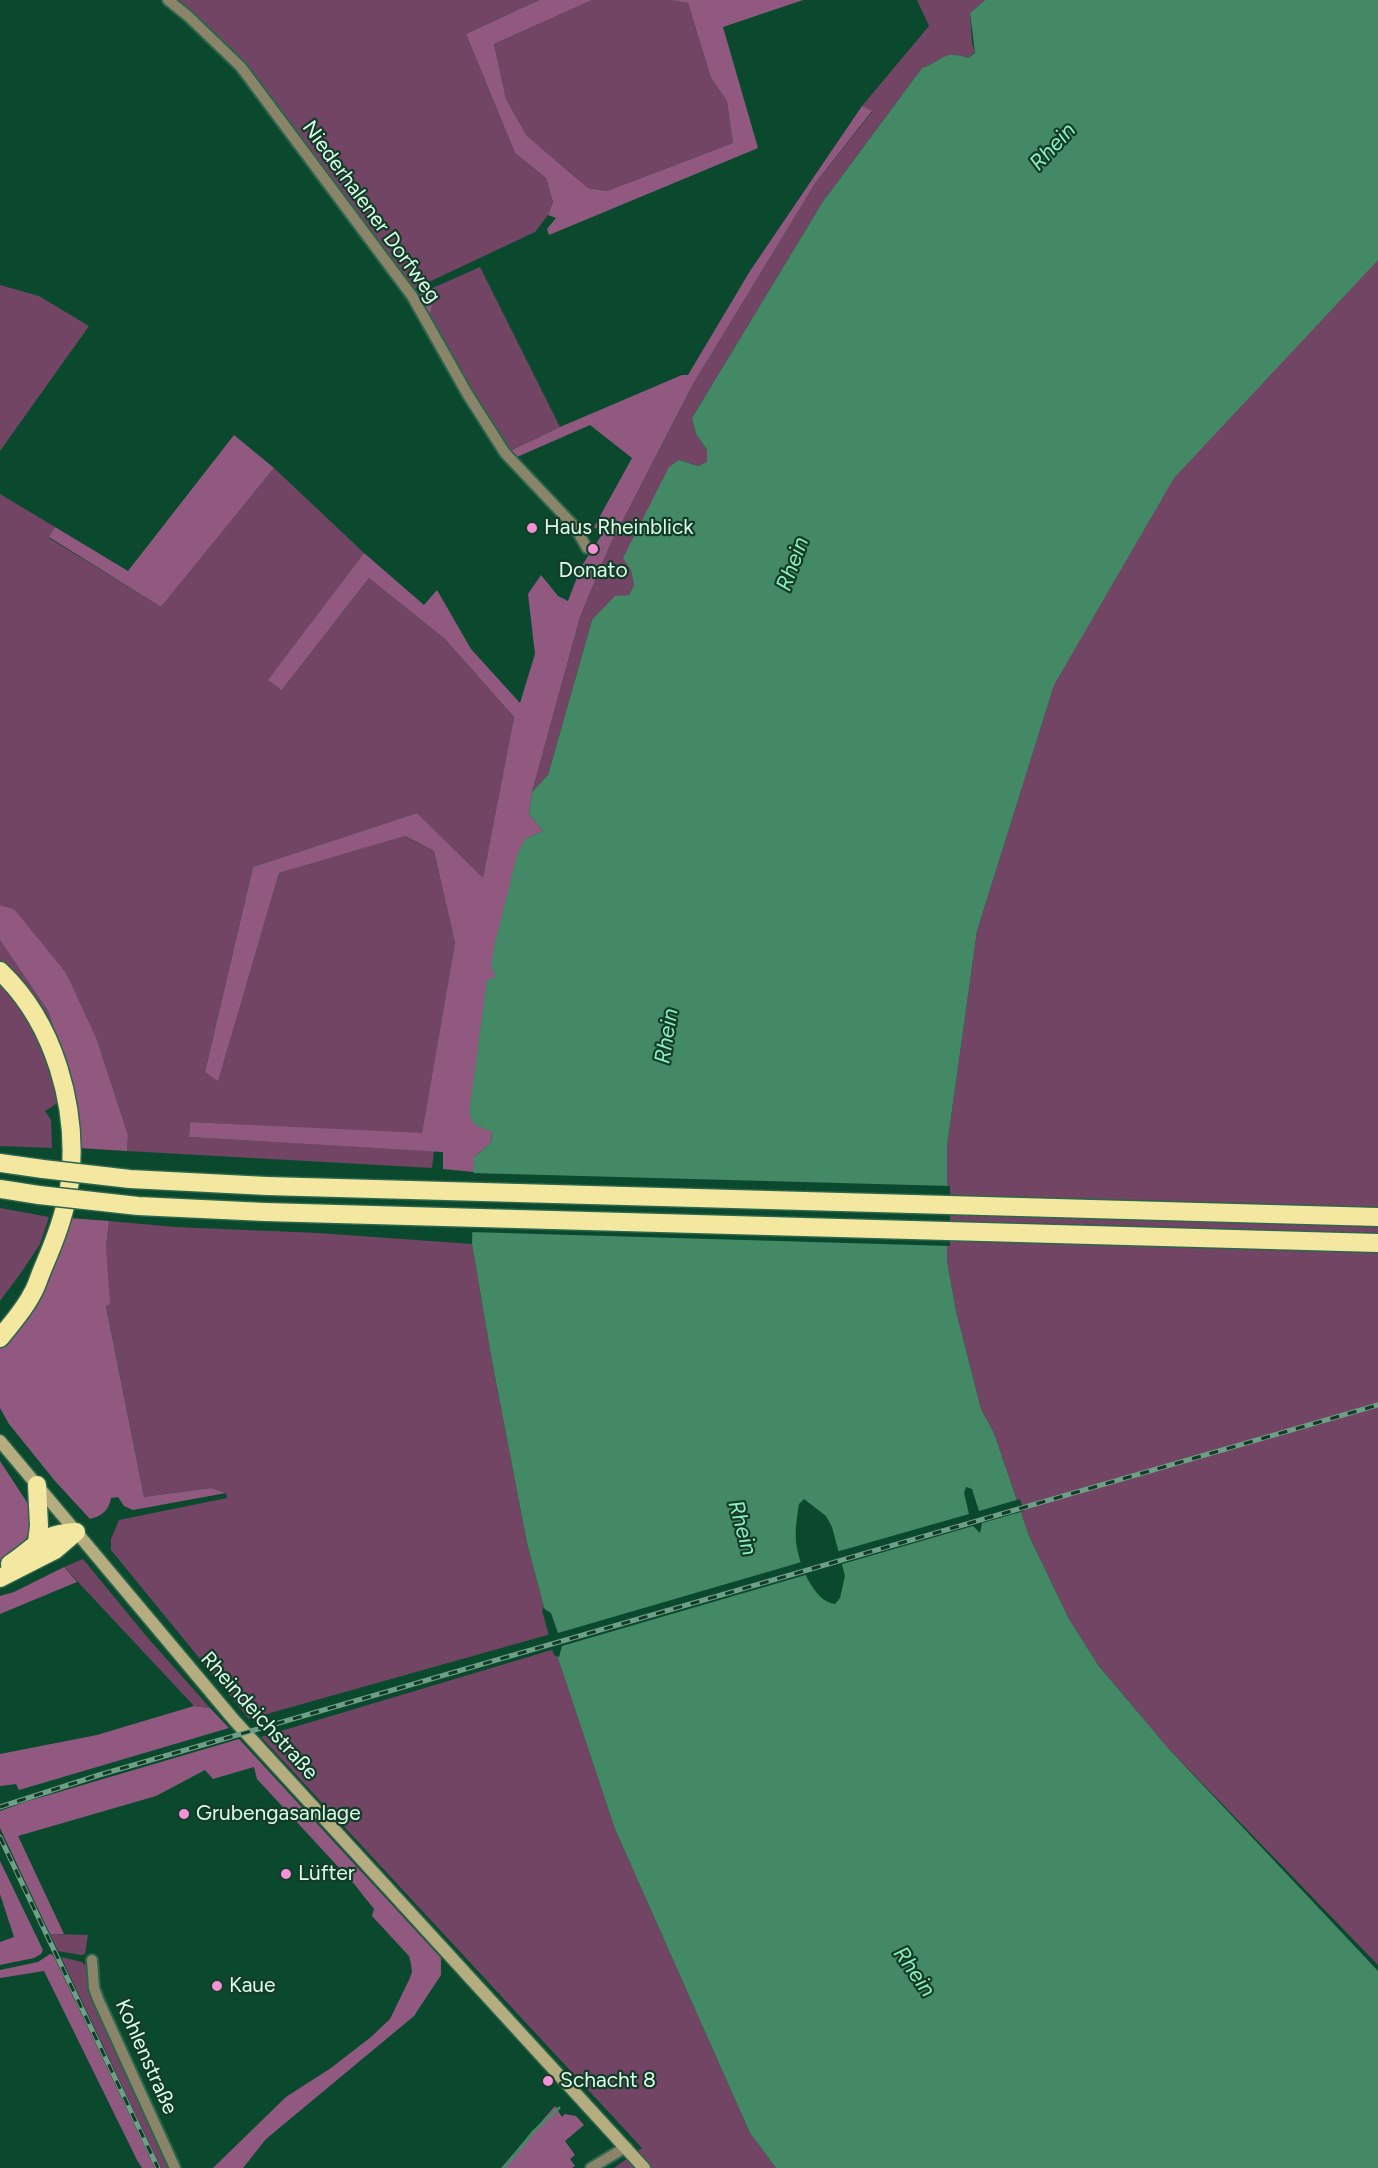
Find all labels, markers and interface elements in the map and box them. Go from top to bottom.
street label: Niederhalener Dorfweg [296,116,446,308]
water label: Rhein [1024,118,1082,176]
place label: Haus Rheinblick [544,515,693,541]
marker: Haus Rheinblick [525,521,539,535]
water label: Rhein [771,533,815,595]
marker: Donato [586,542,600,556]
place label: Donato [558,558,628,584]
water label: Rhein [650,1007,684,1065]
water label: Rhein [722,1498,762,1558]
street label: Rheindeichstraße [195,1647,323,1785]
place label: Grubengasanlage [196,1801,361,1827]
marker: Grubengasanlage [177,1807,191,1821]
place label: Lüfter [298,1861,355,1887]
marker: Lüfter [279,1867,293,1881]
water label: Rhein [887,1942,941,2002]
place label: Kaue [229,1973,276,1999]
marker: Kaue [210,1979,224,1993]
street label: Kohlenstraße [109,1996,183,2118]
place label: Schacht 8 [560,2068,656,2094]
marker: Schacht 8 [541,2074,555,2088]

